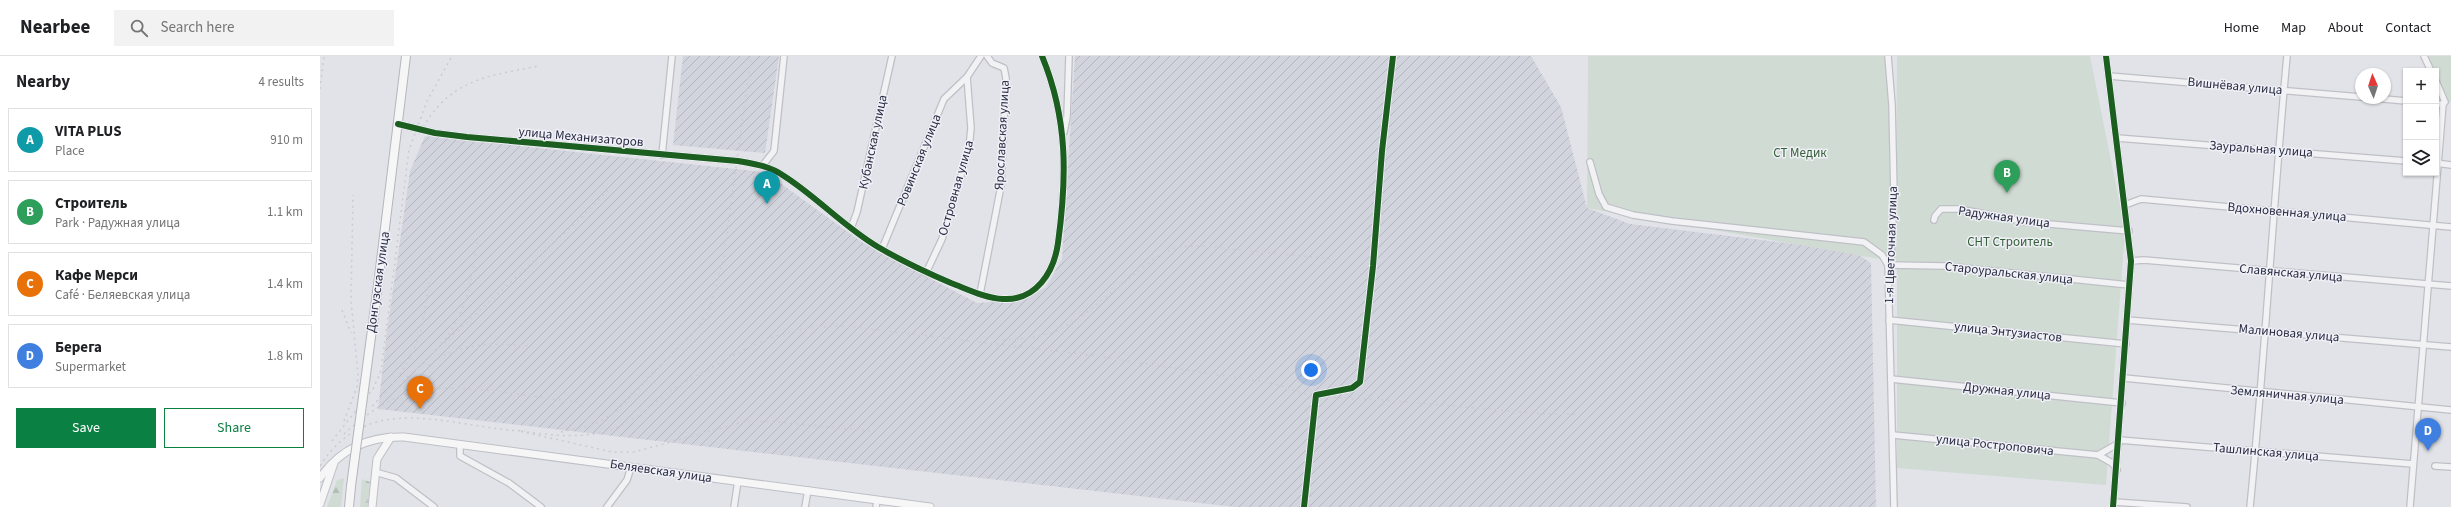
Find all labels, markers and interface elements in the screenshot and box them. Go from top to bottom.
search box [114,10,394,46]
text: Nearbee [20,14,90,41]
icon: search [128,17,150,39]
text: Search here [160,17,234,38]
text: Home [2224,18,2259,38]
text: Map [2281,18,2306,38]
text: About [2328,18,2363,38]
text: Contact [2385,18,2431,38]
north arrow [2355,68,2391,104]
map controls [2403,68,2439,176]
button: + [2403,68,2439,104]
text: Nearby [16,70,70,94]
text: 4 results [259,73,304,91]
street label: Вишнёвая улица [2187,73,2283,99]
street label: Ярославская улица [990,80,1014,190]
street label: Кубанская улица [854,93,892,191]
button: − [2403,104,2439,140]
street label: Ровинская улица [892,111,946,209]
text: VITA PLUS [55,121,122,142]
street label: улица Механизаторов [518,123,645,151]
text: A [26,131,34,149]
text: 910 m [270,131,303,149]
street label: Зауральная улица [2209,136,2313,162]
street label: Островная улица [934,138,978,238]
button: layers [2403,140,2439,176]
text: Place [55,142,84,160]
park label: СТ Медик [1773,144,1827,162]
pin: B [1994,160,2020,193]
pin: A [754,171,780,204]
street label: 1-я Цветочная улица [1880,186,1902,304]
text: Строитель [55,193,127,214]
street label: Вдохновенная улица [2227,198,2347,226]
street label: Радужная улица [1957,202,2051,232]
text: B [26,203,34,221]
text: 1.1 km [267,203,303,221]
text: Park · Радужная улица [55,214,180,232]
street label: Донгузская улица [362,230,394,334]
park label: СНТ Строитель [1967,233,2053,251]
street label: Староуральская улица [1944,257,2074,289]
street label: Славянская улица [2239,260,2343,286]
text: Кафе Мерси [55,265,138,286]
text: C [26,275,34,293]
text: 1.4 km [267,275,303,293]
text: Café · Беляевская улица [55,286,190,304]
street label: улица Энтузиастов [1953,317,2063,347]
street label: Малиновая улица [2238,320,2340,346]
text: Берега [55,337,102,358]
text: D [26,347,34,365]
text: 1.8 km [267,347,303,365]
text: Supermarket [55,358,126,376]
your location [1301,360,1321,380]
pin: C [407,376,433,409]
street label: Дружная улица [1962,377,2052,405]
street label: Земляничная улица [2229,381,2345,409]
button: Save [16,408,156,448]
button: Share [164,408,304,448]
pin: D [2415,418,2441,451]
street label: улица Ростроповича [1935,430,2055,460]
street label: Ташлинская улица [2212,438,2320,466]
street label: Беляевская улица [609,455,713,487]

